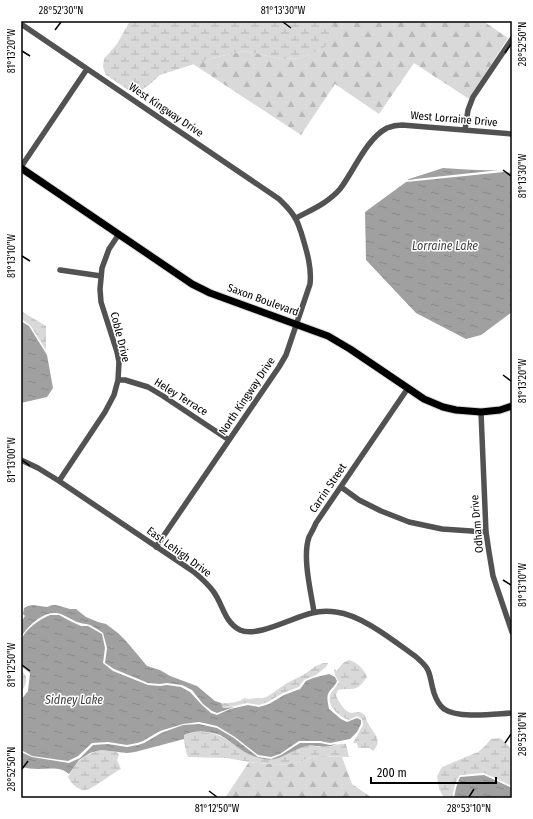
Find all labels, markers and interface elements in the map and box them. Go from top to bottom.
text: 28°52'30"N [39,5,83,17]
text: 81°13'30"W [261,5,306,17]
text: 28°52'50"N [517,22,529,66]
text: 81°13'20"W [6,28,18,73]
street label: West Kingway Drive [126,80,206,140]
street label: West Lorraine Drive [410,109,498,129]
text: 81°13'30"W [517,153,529,198]
text: 81°13'10"W [6,233,18,278]
water label: Lorraine Lake [412,239,478,253]
street label: Saxon Boulevard [225,281,301,319]
street label: Coble Drive [108,311,132,363]
street label: North Kingway Drive [216,355,278,437]
text: 81°13'20"W [517,358,529,403]
street label: Heley Terrace [152,375,210,419]
text: 81°13'00"W [6,437,18,483]
street label: Carrin Street [307,461,349,515]
street label: Odham Drive [468,494,486,554]
street label: East Lehigh Drive [144,524,214,580]
text: 81°13'10"W [517,562,529,607]
text: 81°12'50"W [6,642,18,687]
water label: Sidney Lake [44,693,103,707]
text: 28°53'10"N [517,712,529,756]
text: 28°52'50"N [6,747,18,791]
scale bar [371,759,496,785]
text: 200 m [377,766,407,780]
text: 81°12'50"W [195,803,240,815]
text: 28°53'10"N [447,803,491,815]

